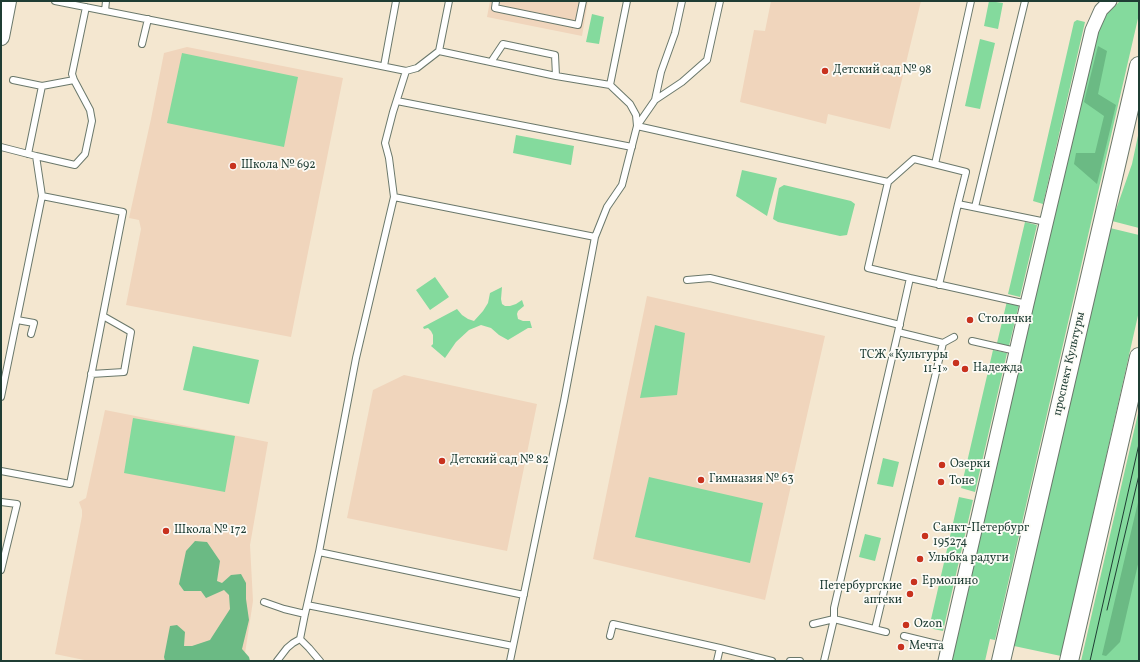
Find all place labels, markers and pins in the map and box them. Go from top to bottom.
place label: Детский сад № 98 [833,64,931,78]
marker: Детский сад № 98 [820,66,830,76]
place label: Школа № 692 [241,159,316,173]
marker: Школа № 692 [228,161,238,171]
place label: Столички [978,313,1032,327]
marker: Столички [965,315,975,325]
place label: ТСЖ «Культуры 11-1» [860,349,948,377]
marker: ТСЖ «Культуры 11-1» [951,358,961,368]
place label: Надежда [973,362,1023,376]
marker: Надежда [960,364,970,374]
place label: Детский сад № 82 [450,454,549,468]
marker: Детский сад № 82 [437,456,447,466]
place label: Озерки [950,458,990,472]
marker: Озерки [937,460,947,470]
place label: Гимназия № 63 [709,473,794,487]
marker: Гимназия № 63 [696,475,706,485]
place label: Тоне [949,475,975,489]
marker: Тоне [936,477,946,487]
place label: Санкт-Петербург 195274 [933,522,1029,550]
place label: Школа № 172 [174,524,247,538]
marker: Школа № 172 [161,526,171,536]
marker: Санкт-Петербург 195274 [920,531,930,541]
place label: Улыбка радуги [928,552,1009,566]
marker: Улыбка радуги [915,554,925,564]
place label: Ермолино [922,575,978,589]
marker: Ермолино [909,577,919,587]
place label: Петербургские аптеки [819,580,902,608]
marker: Петербургские аптеки [905,589,915,599]
place label: Ozon [914,618,942,632]
marker: Ozon [901,620,911,630]
place label: Мечта [909,640,944,654]
marker: Мечта [896,642,906,652]

